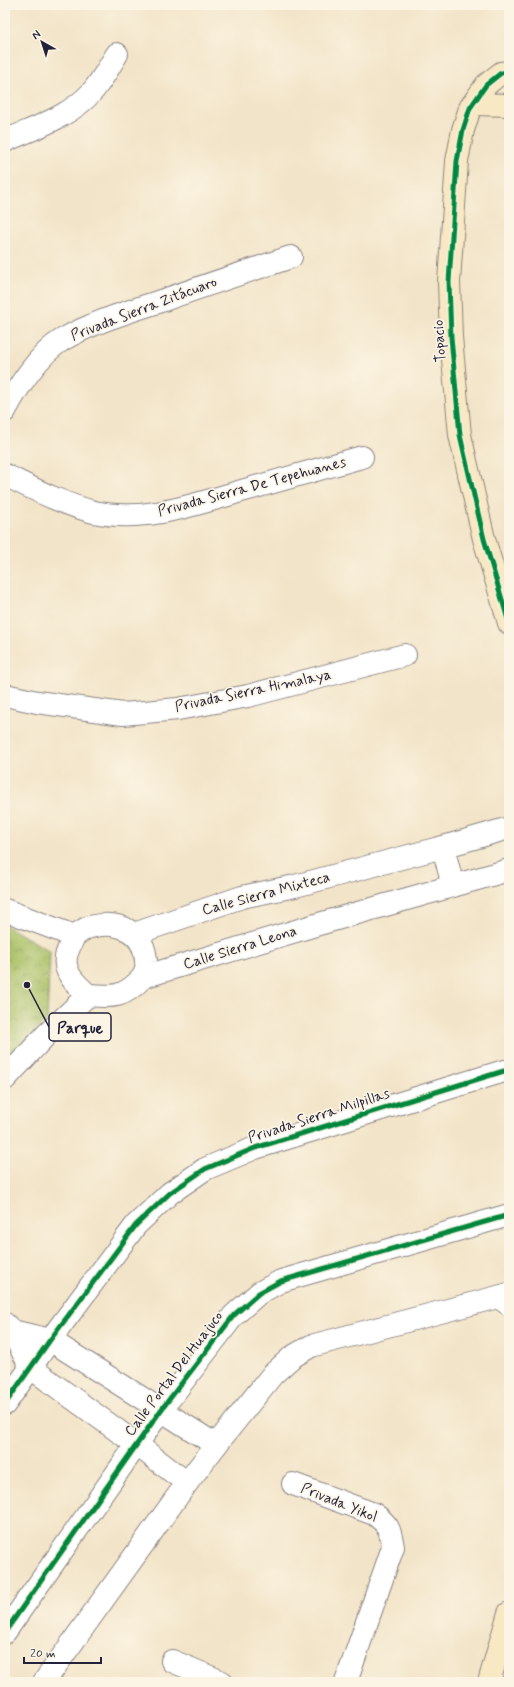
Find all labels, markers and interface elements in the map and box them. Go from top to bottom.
north arrow [22,22,62,62]
text: N [29,27,44,43]
street label: Privada Sierra Zitácuaro [68,272,220,346]
street label: Topacio [429,319,451,363]
street label: Privada Sierra De Tepehuanes [156,452,349,522]
street label: Privada Sierra Himalaya [173,665,333,717]
street label: Calle Sierra Mixteca [200,867,332,921]
street label: Calle Sierra Leona [181,921,299,975]
callout: Parque [49,1013,111,1041]
text: Parque [57,1018,103,1039]
street label: Privada Sierra Milpillas [246,1083,393,1148]
street label: Calle Portal Del Huajuco [120,1307,228,1441]
street label: Privada Yikol [298,1479,380,1527]
scale bar [24,1639,101,1665]
text: 20 m [30,1646,56,1662]

